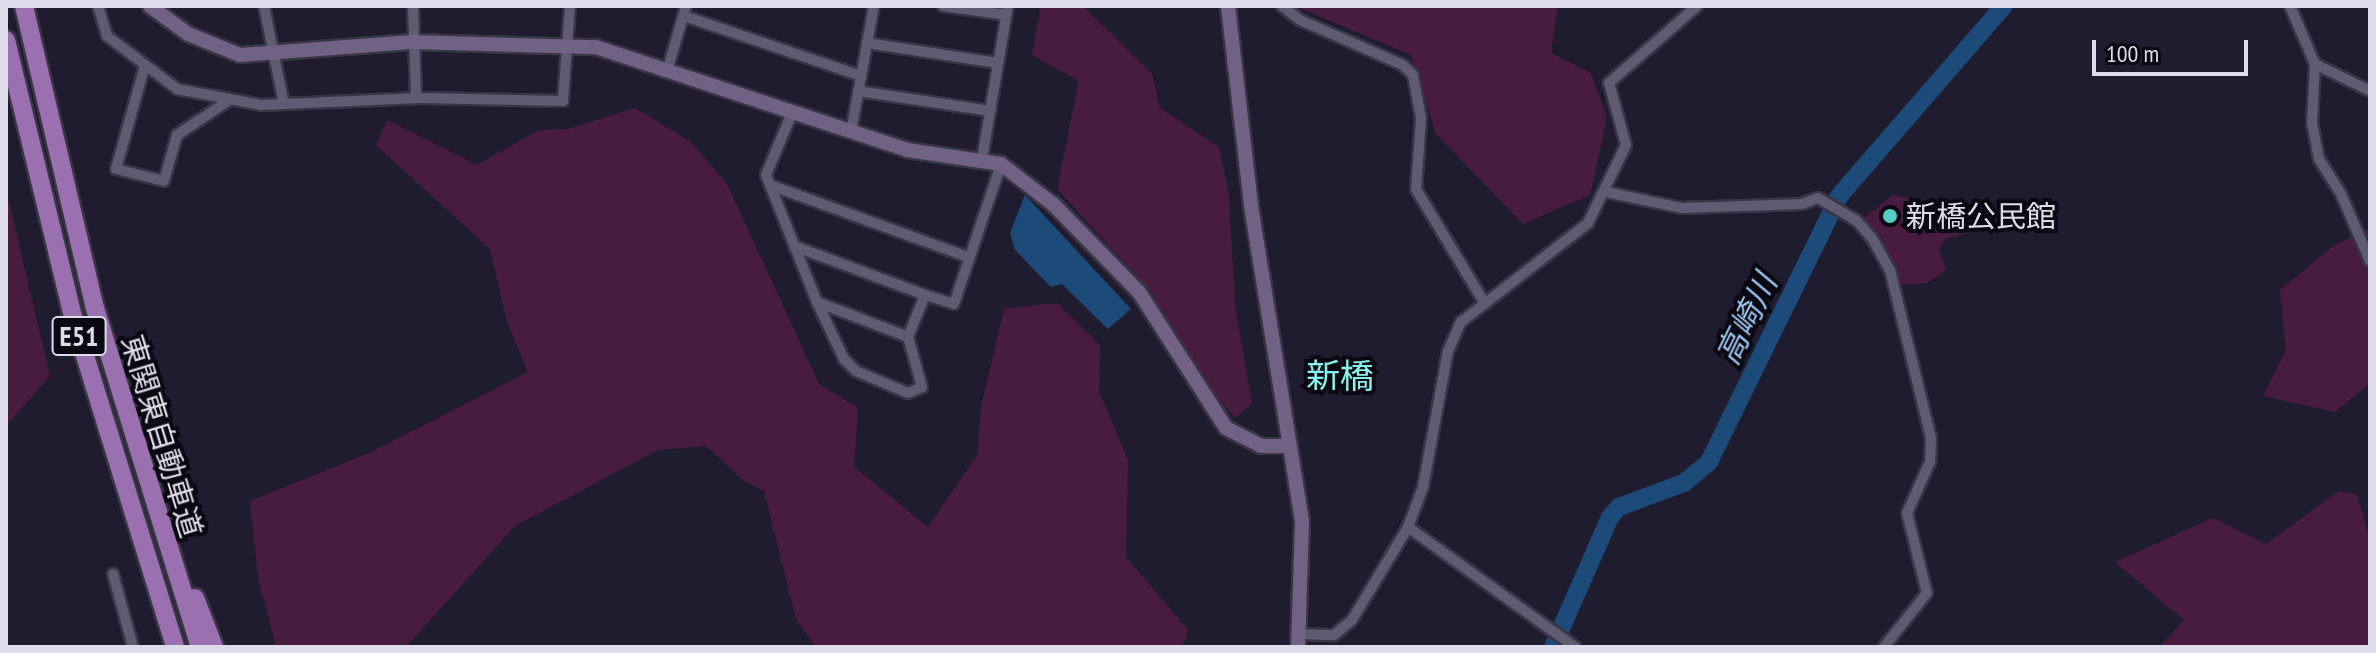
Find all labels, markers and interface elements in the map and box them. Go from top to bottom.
scale bar [2096,24,2252,74]
text: 100 m [2106,38,2159,69]
place label: 新橋公民館 [1906,198,2056,234]
marker: 新橋公民館 [1881,207,1899,225]
water label: 高崎川 [1708,267,1784,371]
road number: E51 [51,312,107,360]
street label: 東関東自動車道 [114,330,210,542]
district label: 新橋 [1306,356,1374,396]

